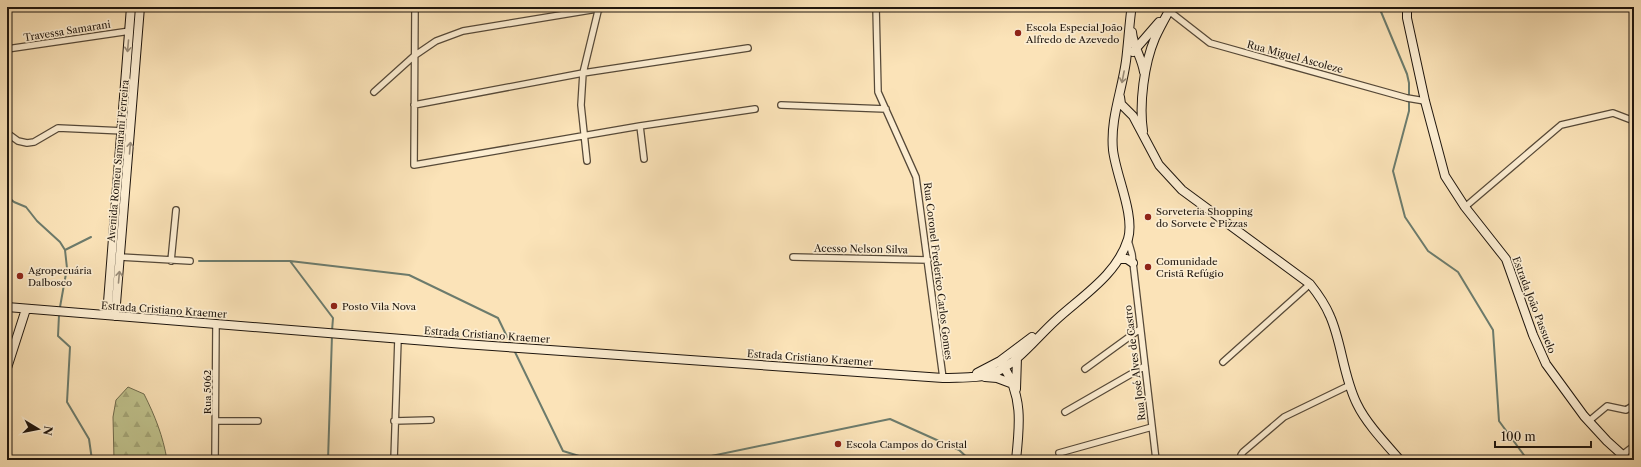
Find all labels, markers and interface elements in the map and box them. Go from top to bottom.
street label: Travessa Samarani [23,18,111,44]
place label: Escola Especial João Alfredo de Azevedo [1025,21,1123,46]
marker: Escola Especial João Alfredo de Azevedo [1013,28,1023,38]
street label: Rua Miguel Ascoleze [1245,38,1345,76]
one-way arrow [125,39,132,52]
one-way arrow [1119,70,1127,83]
street label: Avenida Romeu Samarani Ferreira [104,78,132,244]
one-way arrow [126,142,133,155]
street label: Rua Coronel Frederico Carlos Gomes [921,181,955,361]
place label: Sorveteria Shopping do Sorvete e Pizzas [1156,205,1253,230]
marker: Sorveteria Shopping do Sorvete e Pizzas [1143,212,1153,222]
street label: Acesso Nelson Silva [813,242,909,256]
place label: Comunidade Cristã Refúgio [1156,255,1224,280]
street label: Estrada João Passuelo [1509,255,1559,355]
marker: Comunidade Cristã Refúgio [1143,262,1153,272]
place label: Agropecuária Dalbosco [27,264,93,289]
marker: Agropecuária Dalbosco [15,271,25,281]
one-way arrow [115,271,122,284]
street label: Estrada Cristiano Kraemer [101,299,228,321]
place label: Posto Vila Nova [342,300,417,313]
marker: Posto Vila Nova [329,301,339,311]
street label: Rua José Alves de Castro [1121,304,1149,422]
street label: Estrada Cristiano Kraemer [424,324,551,346]
street label: Estrada Cristiano Kraemer [747,347,874,369]
street label: Rua 5062 [201,369,214,414]
north arrow [18,409,58,449]
scale bar [1495,423,1591,449]
text: N [40,425,56,437]
text: 100 m [1501,429,1536,444]
place label: Escola Campos do Cristal [846,438,967,451]
marker: Escola Campos do Cristal [833,439,843,449]

